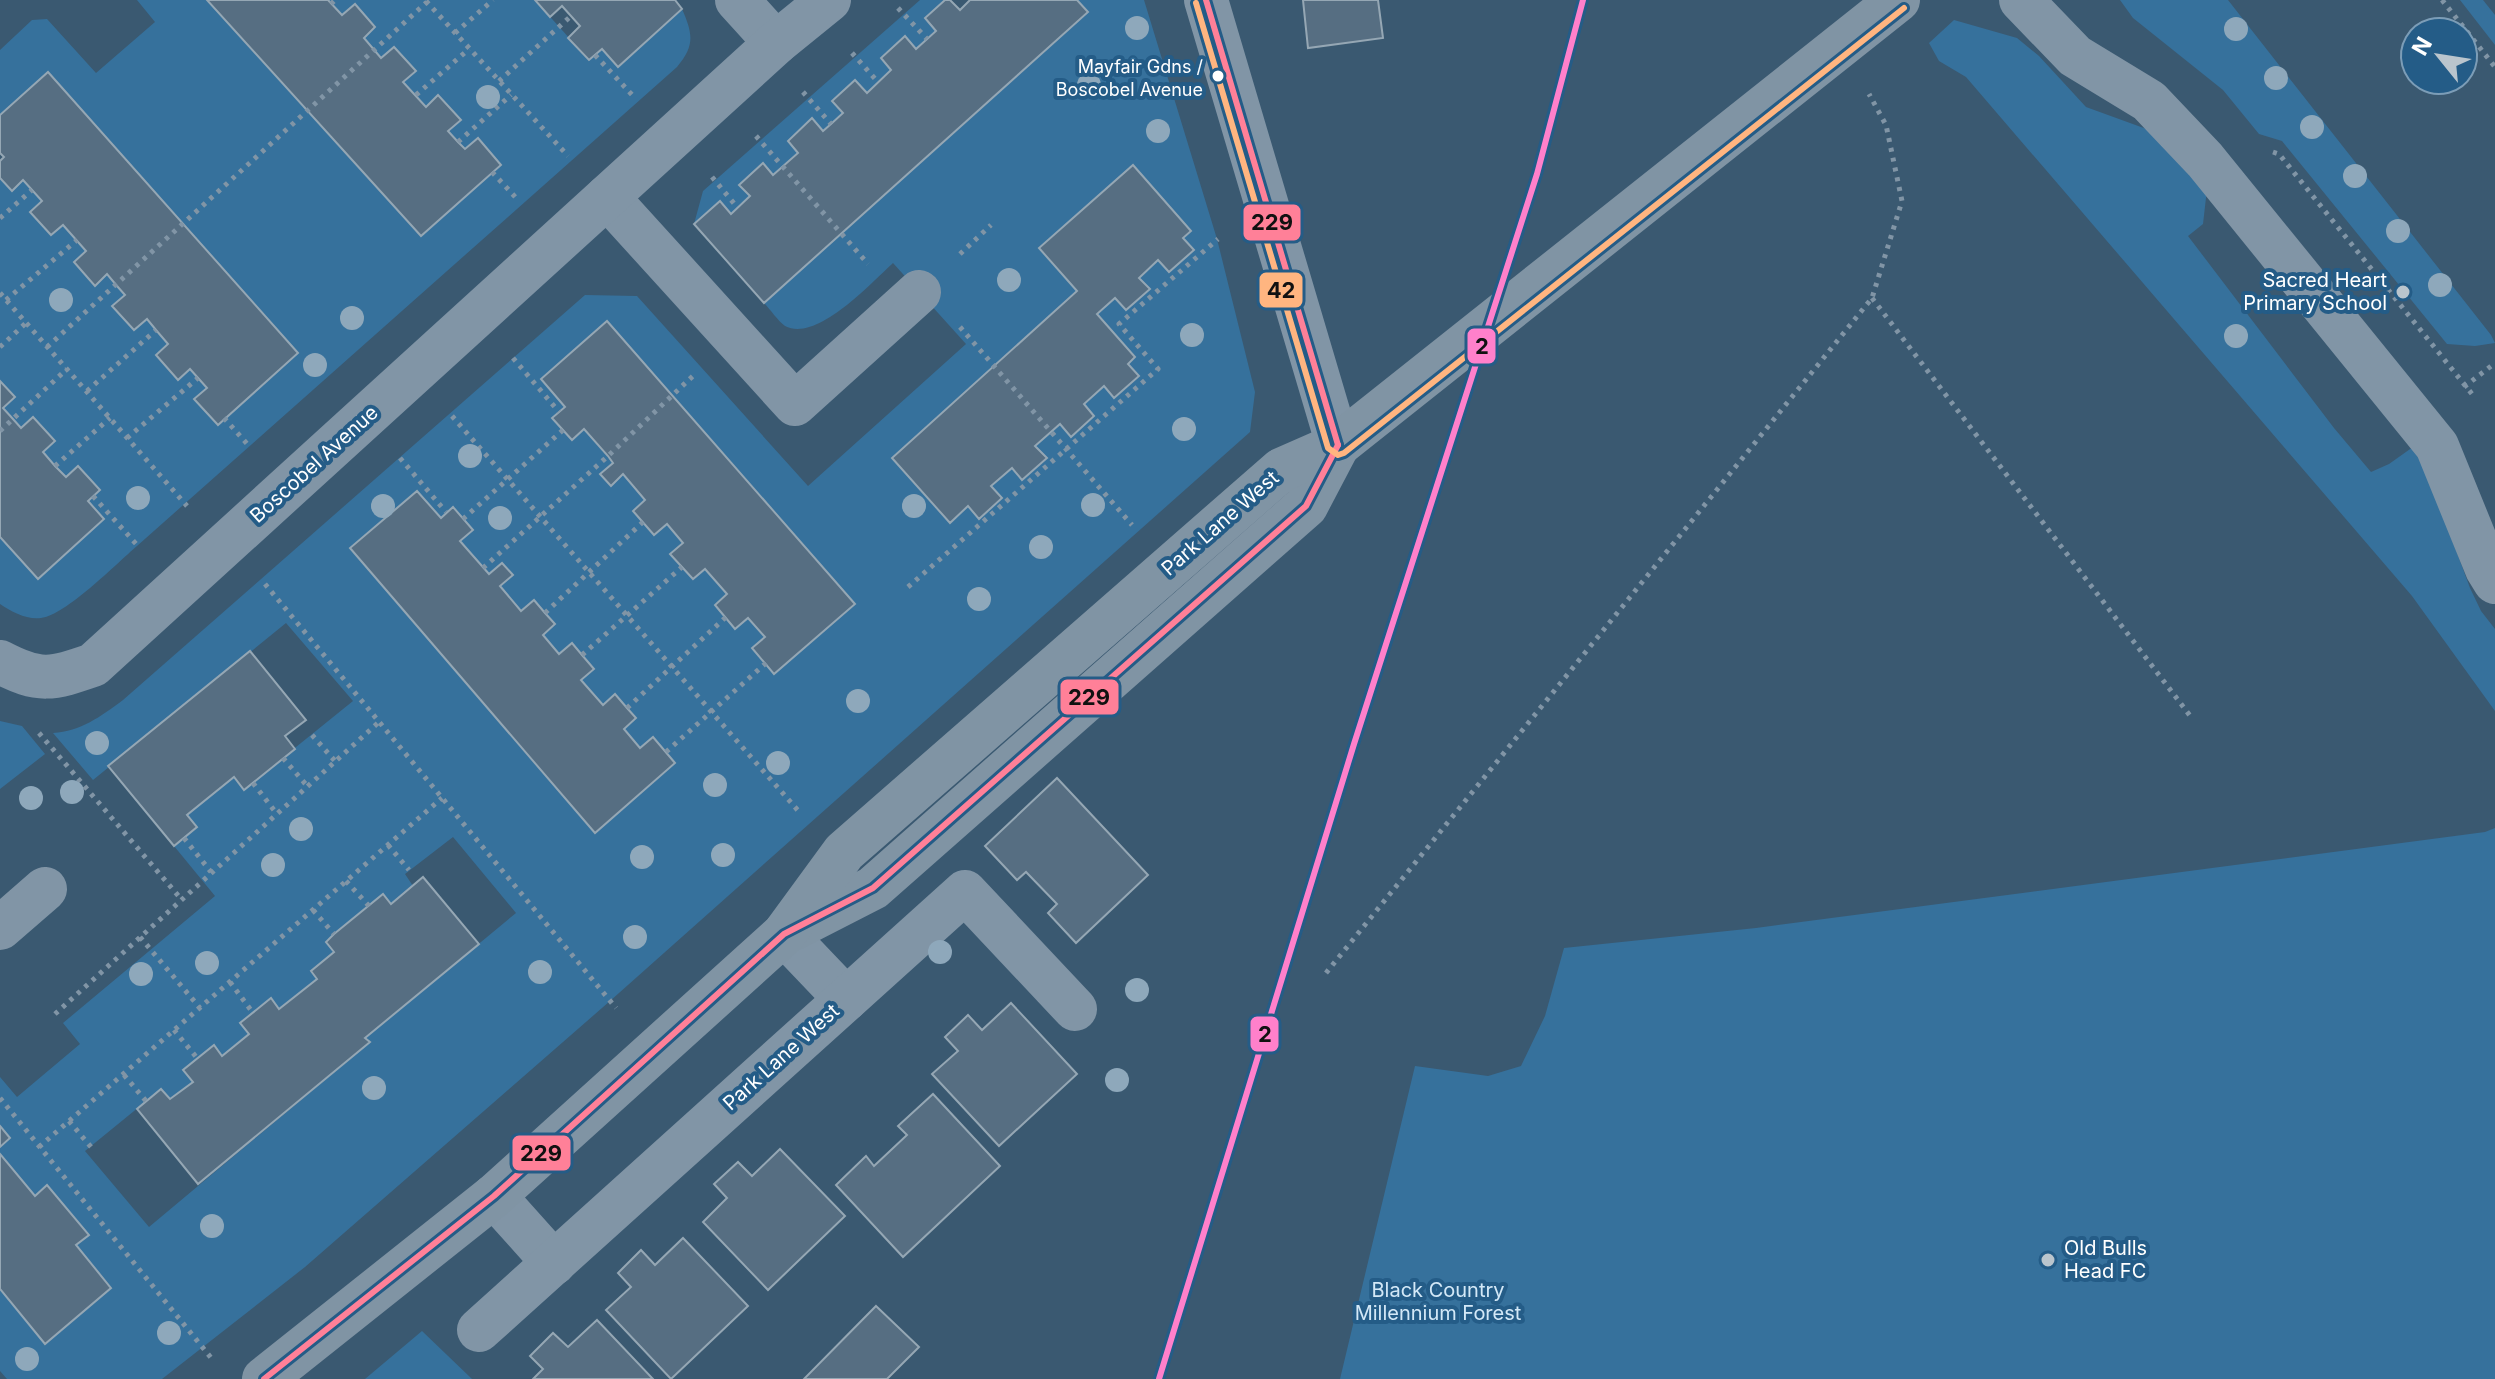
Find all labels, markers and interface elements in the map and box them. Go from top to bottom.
north arrow [2399,16,2479,96]
text: N [2406,32,2437,60]
place label: Mayfair Gdns / Boscobel Avenue [1056,56,1204,100]
marker: Mayfair Gdns / Boscobel Avenue [1210,68,1226,84]
line badge: 229 [1242,203,1302,242]
text: 229 [1251,209,1293,235]
place label: Sacred Heart Primary School [2243,268,2387,315]
line badge: 42 [1258,271,1304,309]
text: 42 [1267,277,1295,303]
marker: Sacred Heart Primary School [2394,283,2412,301]
line badge: 2 [1466,327,1497,365]
text: 2 [1475,333,1489,359]
street label: Boscobel Avenue [245,400,383,528]
street label: Park Lane West [1156,465,1284,580]
line badge: 229 [1059,678,1120,716]
text: 229 [1068,684,1110,710]
street label: Park Lane West [718,998,844,1115]
line badge: 2 [1249,1015,1280,1053]
text: 2 [1258,1021,1272,1047]
line badge: 229 [511,1134,572,1172]
text: 229 [520,1140,562,1166]
place label: Old Bulls Head FC [2064,1236,2147,1283]
marker: Old Bulls Head FC [2039,1251,2057,1269]
park label: Black Country Millennium Forest [1355,1278,1522,1325]

